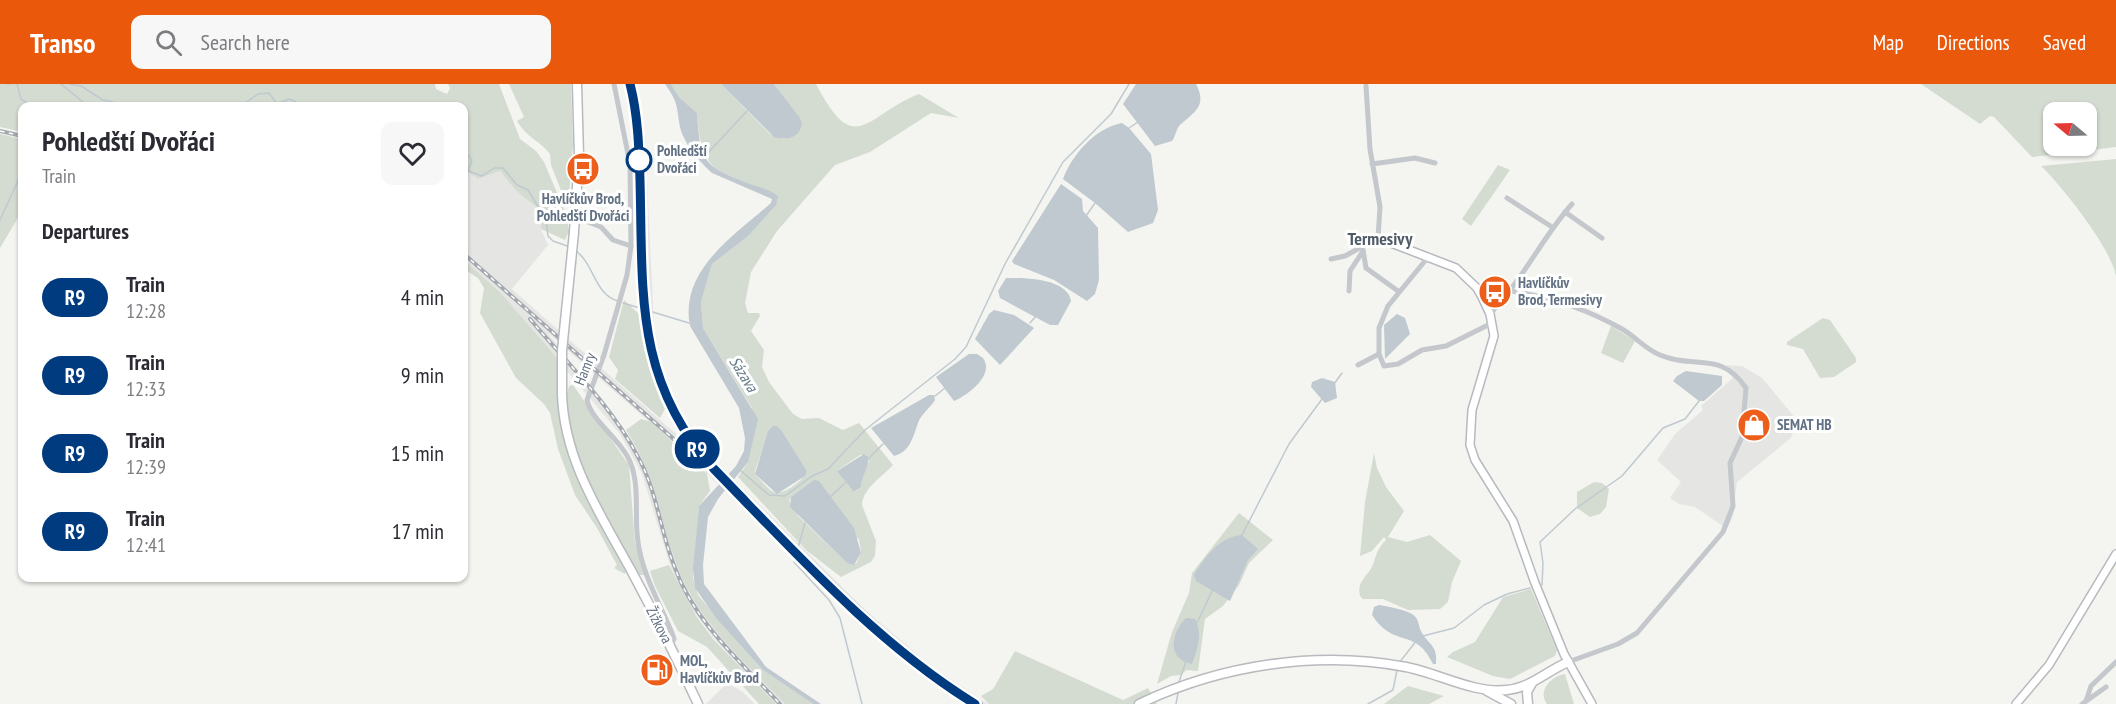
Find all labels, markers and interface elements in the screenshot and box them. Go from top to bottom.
search box [131,15,551,69]
text: Transo [30,24,95,61]
icon: search [152,26,185,59]
text: Search here [200,28,290,56]
text: Map [1873,29,1904,56]
text: Directions [1937,29,2010,56]
text: Saved [2043,29,2086,56]
north arrow [2043,102,2097,156]
map controls [2043,102,2097,156]
text: Pohledští Dvořáci [42,122,215,159]
button: heart [381,122,444,185]
place label: Pohledští Dvořáci [657,141,707,177]
marker: Pohledští Dvořáci [626,147,652,173]
bus stop icon: Havlíčkův Brod, Pohledští Dvořáci [565,151,601,187]
text: Train [42,163,76,189]
place label: Havlíčkův Brod, Pohledští Dvořáci [537,189,629,225]
text: Departures [42,217,129,245]
district label: Termesivy [1348,227,1413,250]
text: Train [126,270,165,298]
place label: Havlíčkův Brod, Termesivy [1518,273,1603,309]
bus stop icon: Havlíčkův Brod, Termesivy [1477,274,1513,310]
text: 4 min [401,283,444,311]
text: R9 [65,284,85,311]
text: 12:28 [126,298,166,324]
text: Train [126,348,165,376]
street label: Hamry [569,349,600,388]
water label: Sázava [725,353,763,397]
text: 9 min [401,361,444,389]
text: R9 [65,362,85,389]
text: 12:33 [126,376,166,402]
shop icon: SEMAT HB [1736,407,1772,443]
place label: SEMAT HB [1777,415,1832,434]
text: Train [126,426,165,454]
line badge: R9 [670,430,724,469]
text: R9 [687,436,707,463]
text: 15 min [391,439,444,467]
text: R9 [65,440,85,467]
text: 12:39 [126,454,166,480]
text: Train [126,504,165,532]
text: 17 min [392,517,444,545]
text: R9 [65,518,85,545]
text: 12:41 [126,532,166,558]
street label: Žižkova [642,603,677,646]
place label: MOL, Havlíčkův Brod [680,651,759,687]
fuel station icon: MOL, Havlíčkův Brod [639,652,675,688]

